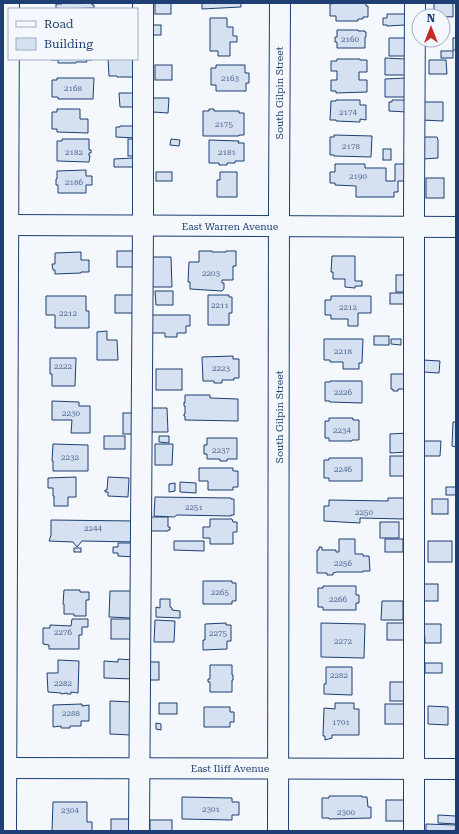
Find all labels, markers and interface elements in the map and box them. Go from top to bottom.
legend [8,8,138,60]
north arrow [411,8,451,48]
text: N [427,12,436,25]
text: Road [44,17,74,31]
house number: 2160 [341,35,359,44]
text: Building [44,37,93,51]
street label: South Gilpin Street [274,46,285,139]
house number: 2163 [221,74,239,83]
house number: 2168 [64,84,82,93]
house number: 2174 [339,108,357,117]
house number: 2175 [215,120,233,129]
house number: 2178 [342,142,360,151]
house number: 2182 [65,148,83,157]
house number: 2181 [218,148,236,157]
house number: 2190 [349,172,367,181]
house number: 2186 [65,178,83,187]
street label: East Warren Avenue [182,221,279,232]
house number: 2203 [202,269,220,278]
house number: 2211 [211,301,229,310]
house number: 2212 [339,303,357,312]
house number: 2212 [59,309,77,318]
house number: 2218 [334,347,352,356]
house number: 2222 [54,362,72,371]
house number: 2223 [212,364,230,373]
street label: South Gilpin Street [274,370,285,463]
house number: 2226 [334,388,352,397]
house number: 2230 [62,409,80,418]
house number: 2234 [333,426,351,435]
house number: 2237 [212,446,230,455]
house number: 2232 [61,453,79,462]
house number: 2246 [334,465,352,474]
house number: 2251 [185,503,203,512]
house number: 2250 [355,508,373,517]
house number: 2244 [84,524,102,533]
house number: 2256 [334,559,352,568]
house number: 2265 [211,588,229,597]
house number: 2266 [329,595,347,604]
house number: 2276 [54,628,72,637]
house number: 2275 [209,629,227,638]
house number: 2272 [334,637,352,646]
house number: 2282 [330,671,348,680]
house number: 2282 [54,679,72,688]
house number: 2288 [62,709,80,718]
house number: 1701 [332,718,350,727]
street label: East Iliff Avenue [191,763,270,774]
house number: 2301 [202,805,220,814]
house number: 2304 [61,806,79,815]
house number: 2300 [337,808,355,817]

